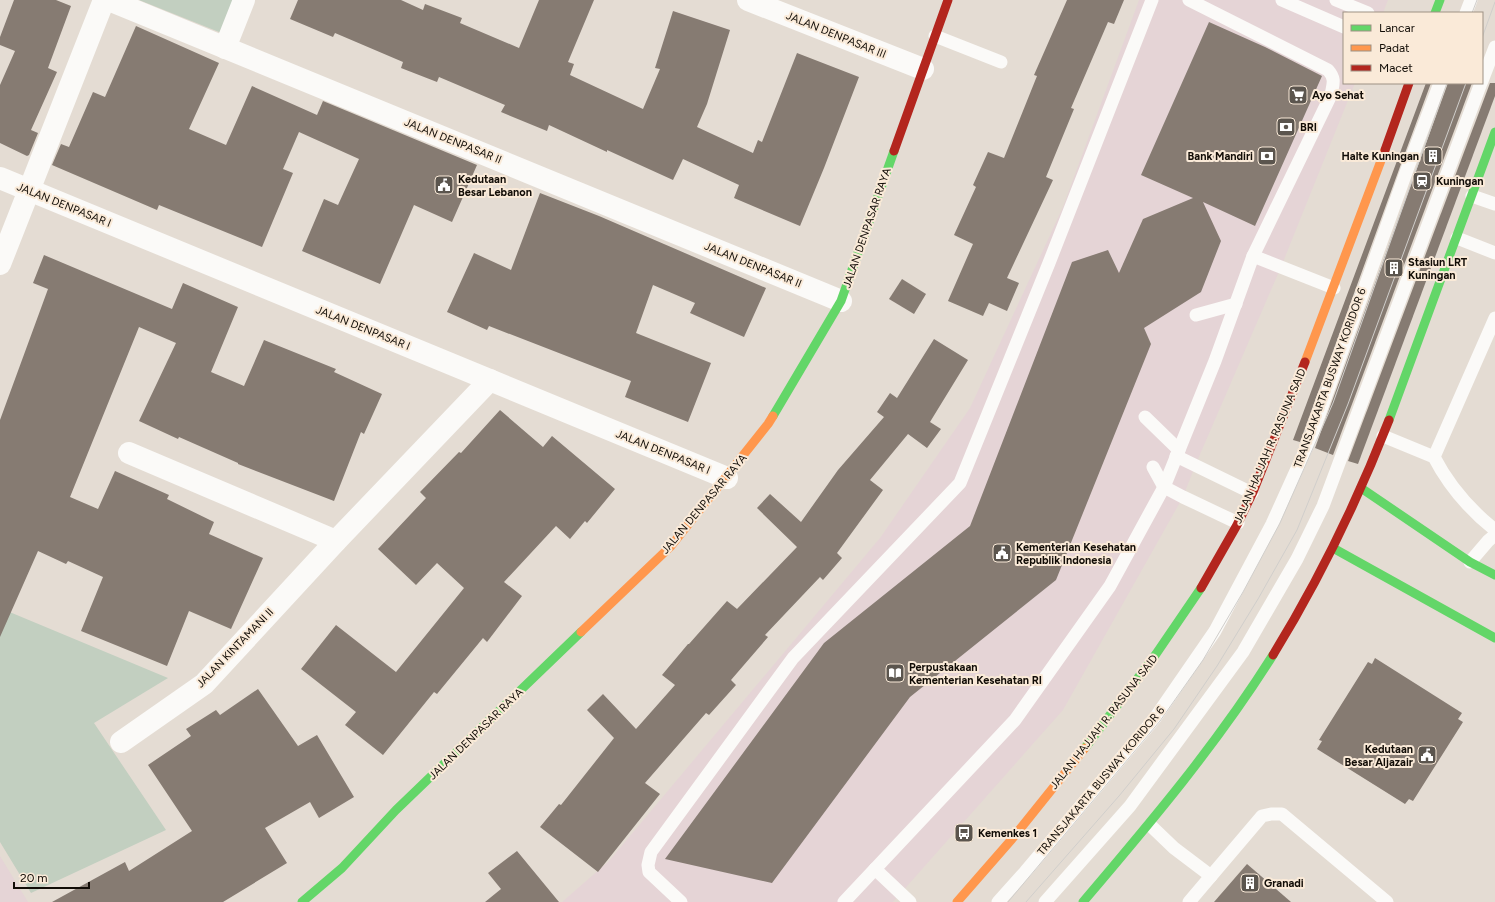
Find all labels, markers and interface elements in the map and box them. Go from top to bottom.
street label: JALAN DENPASAR III [784,9,888,61]
legend [1343,12,1483,84]
text: Lancar [1379,21,1415,35]
text: Padat [1379,41,1410,55]
text: Macet [1379,61,1413,75]
supermarket icon: Ayo Sehat [1287,84,1309,106]
place label: Ayo Sehat [1312,89,1364,102]
street label: JALAN DENPASAR II [402,116,504,166]
bank icon: BRI [1275,116,1297,138]
place label: BRI [1300,121,1317,134]
bank icon: Bank Mandiri [1256,145,1278,167]
building icon: Halte Kuningan [1422,145,1444,167]
place label: Bank Mandiri [1188,150,1253,163]
place label: Halte Kuningan [1342,150,1419,163]
street label: JALAN DENPASAR RAYA [840,166,894,290]
station icon: Kuningan [1411,170,1433,192]
place label: Kedutaan Besar Lebanon [458,173,532,199]
public building icon: Kedutaan Besar Lebanon [433,174,455,196]
place label: Kuningan [1436,175,1484,188]
street label: JALAN DENPASAR I [15,180,113,230]
street label: JALAN DENPASAR II [702,240,804,290]
place label: Stasiun LRT Kuningan [1408,256,1468,282]
building icon: Stasiun LRT Kuningan [1383,257,1405,279]
street label: TRANSJAKARTA BUSWAY KORIDOR 6 [1291,286,1369,470]
street label: JALAN DENPASAR I [314,303,412,353]
street label: JALAN HAJJAH R. RASUNA SAID [1231,366,1309,525]
street label: JALAN DENPASAR I [614,427,712,477]
street label: JALAN DENPASAR RAYA [659,451,750,556]
place label: Kementerian Kesehatan Republik Indonesia [1016,541,1136,567]
public building icon: Kementerian Kesehatan Republik Indonesia [991,542,1013,564]
street label: JALAN KINTAMANI II [194,606,276,690]
street label: JALAN HAJJAH R. RASUNA SAID [1047,652,1161,792]
place label: Perpustakaan Kementerian Kesehatan RI [909,661,1042,687]
library icon: Perpustakaan Kementerian Kesehatan RI [884,662,906,684]
street label: JALAN DENPASAR RAYA [426,685,526,782]
street label: TRANSJAKARTA BUSWAY KORIDOR 6 [1035,704,1167,858]
place label: Kedutaan Besar Aljazair [1345,743,1414,769]
public building icon: Kedutaan Besar Aljazair [1416,744,1438,766]
bus stop icon: Kemenkes 1 [953,822,975,844]
place label: Kemenkes 1 [978,827,1037,840]
scale bar [14,864,89,890]
text: 20 m [20,871,48,885]
building icon: Granadi [1239,872,1261,894]
place label: Granadi [1264,877,1304,890]

